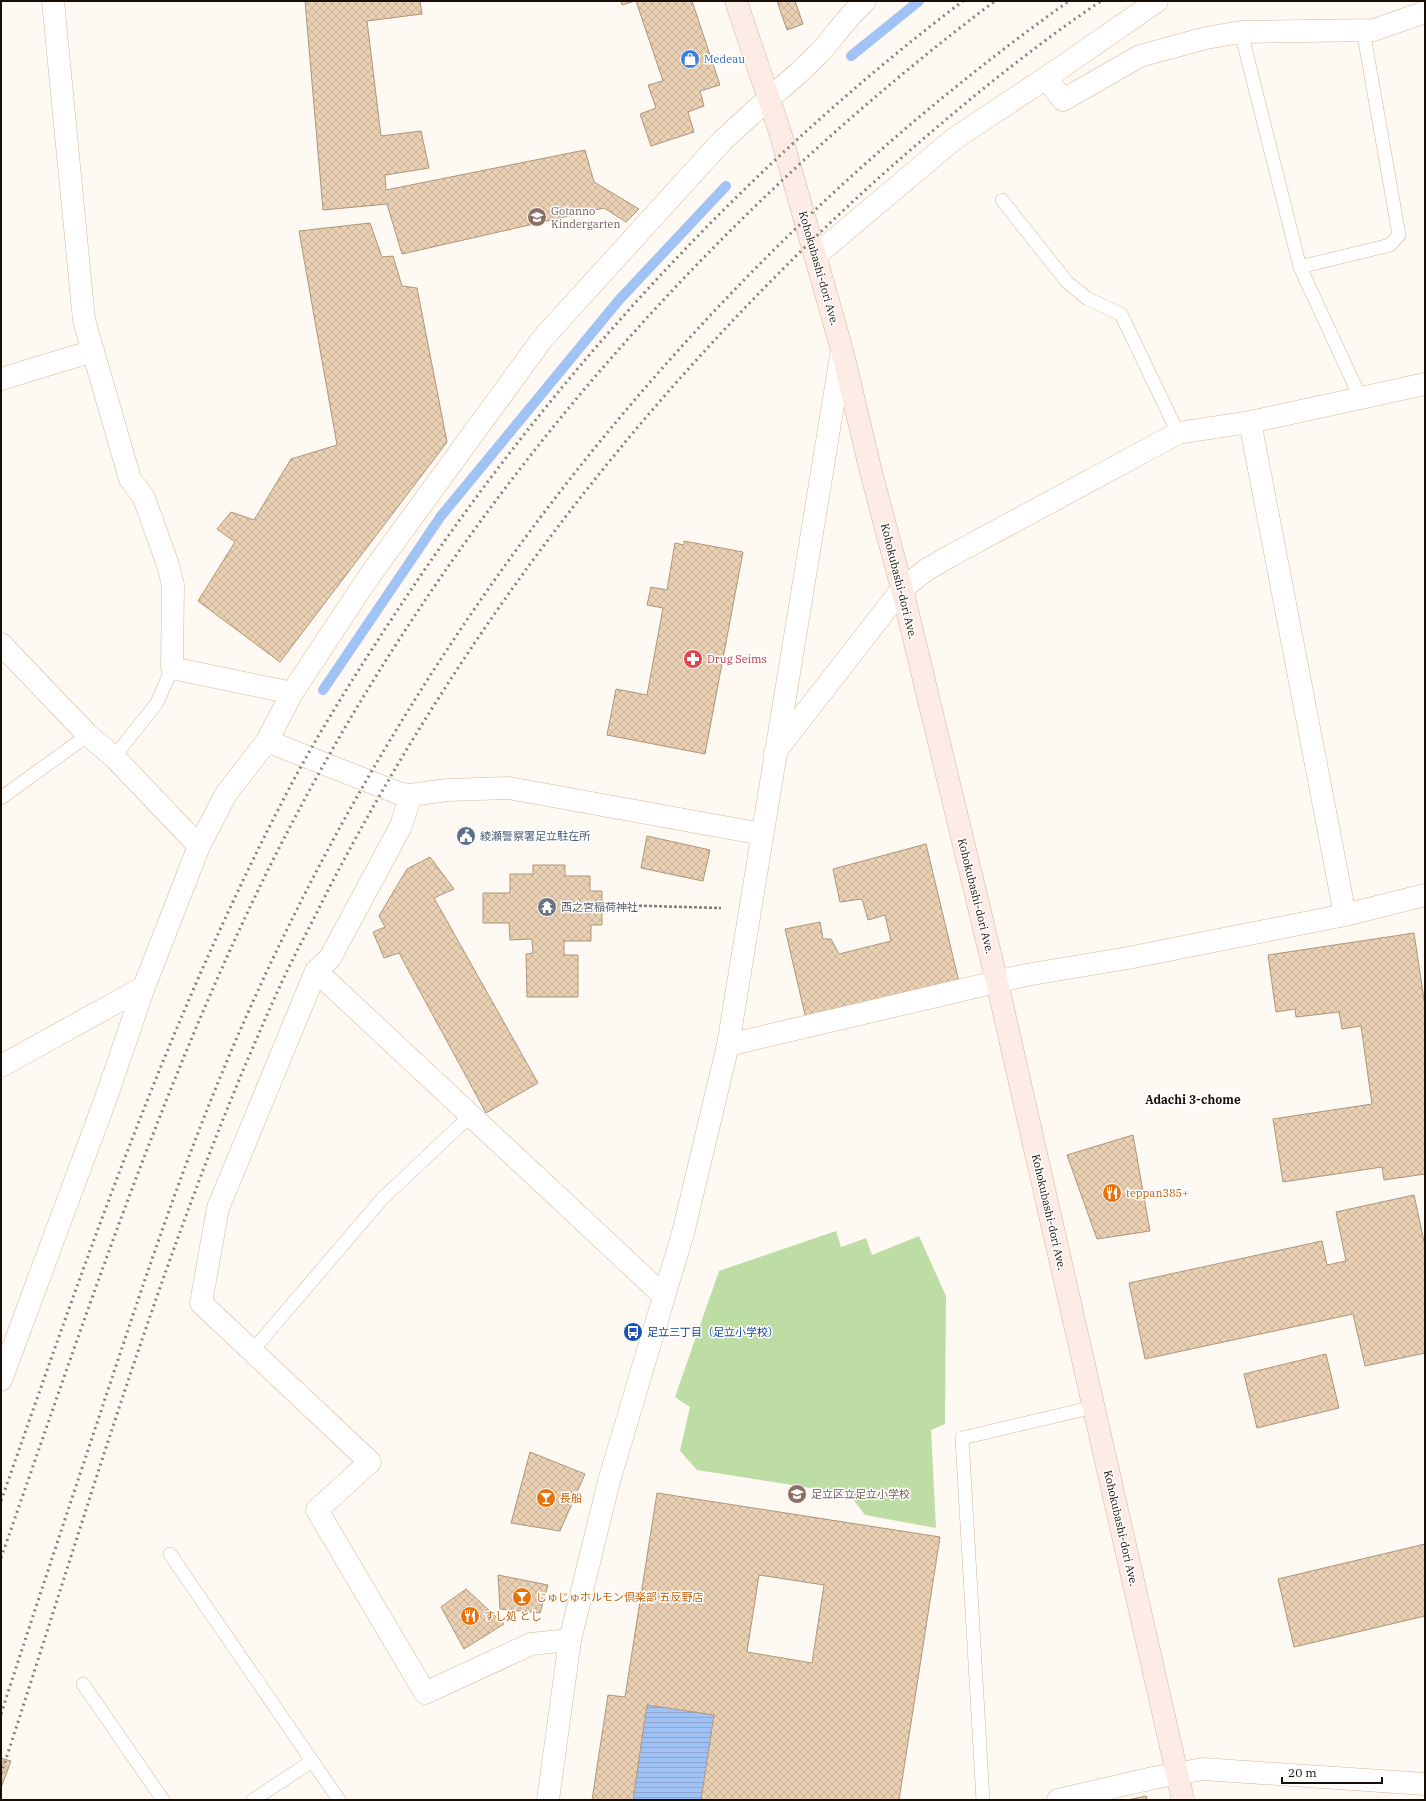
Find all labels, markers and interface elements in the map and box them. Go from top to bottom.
shop icon: Medeau [679,48,701,70]
place label: Medeau [704,52,745,66]
place label: Gotanno Kindergarten [551,204,620,231]
school or university icon: Gotanno Kindergarten [526,206,548,228]
street label: Kohokubashi-dori Ave. [796,209,842,327]
street label: Kohokubashi-dori Ave. [878,522,920,640]
pharmacy icon: Drug Seims [682,648,704,670]
place label: Drug Seims [707,652,767,666]
public building icon: 綾瀬警察署足立駐在所 [455,825,477,847]
place label: 綾瀬警察署足立駐在所 [480,829,591,843]
street label: Kohokubashi-dori Ave. [955,837,997,955]
temple icon: 西之宮稲荷神社 [536,896,558,918]
place label: 西之宮稲荷神社 [561,900,638,914]
district label: Adachi 3-chome [1145,1092,1241,1107]
street label: Kohokubashi-dori Ave. [1029,1153,1069,1271]
restaurant icon: teppan385+ [1101,1182,1123,1204]
place label: teppan385+ [1126,1186,1189,1200]
bus stop icon: 足立三丁目（足立小学校） [622,1321,644,1343]
place label: 足立三丁目（足立小学校） [647,1325,779,1339]
street label: Kohokubashi-dori Ave. [1101,1469,1141,1587]
school or university icon: 足立区立足立小学校 [786,1483,808,1505]
bar icon: 長船 [535,1487,557,1509]
place label: 足立区立足立小学校 [811,1487,910,1501]
place label: 長船 [560,1491,582,1505]
bar icon: じゅじゅホルモン倶楽部 五反野店 [511,1586,533,1608]
place label: じゅじゅホルモン倶楽部 五反野店 [536,1590,704,1604]
restaurant icon: すし処 とし [459,1605,481,1627]
place label: すし処 とし [484,1609,542,1623]
scale bar [1282,1759,1382,1785]
text: 20 m [1288,1765,1317,1780]

